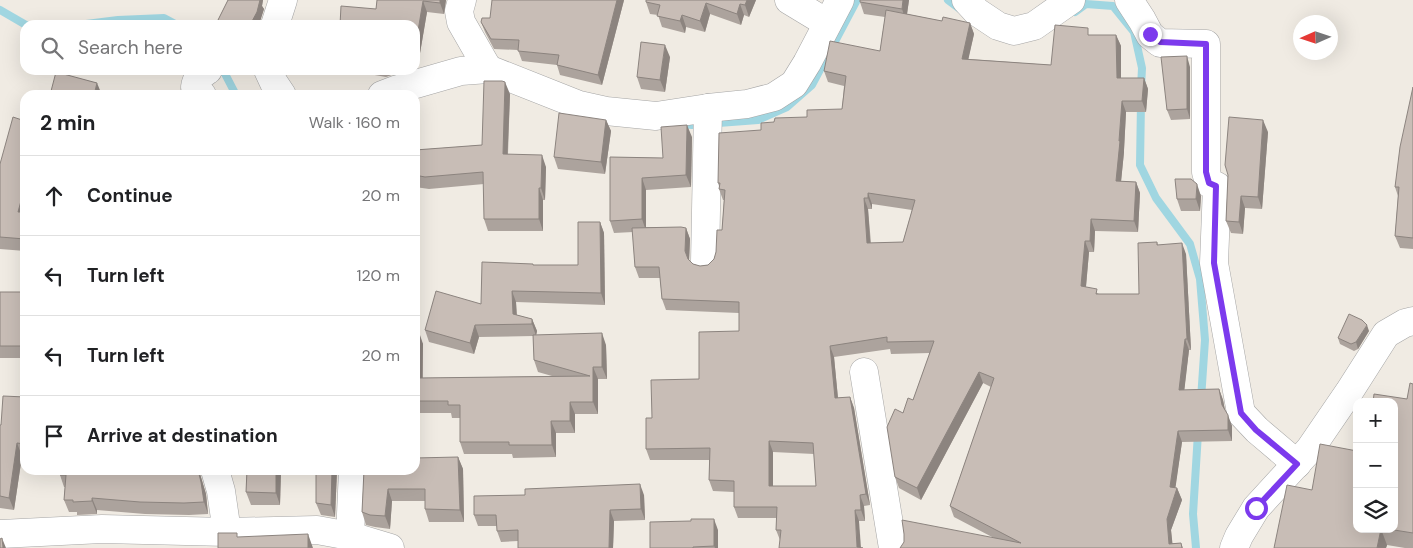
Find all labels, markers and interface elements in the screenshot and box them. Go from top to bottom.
north arrow [1293,15,1338,60]
search box [20,20,420,75]
route end [1139,23,1162,46]
icon: search [38,34,66,62]
text: Search here [78,35,183,60]
text: 2 min [40,109,96,137]
text: Walk · 160 m [309,112,400,133]
icon: ahead [40,182,68,210]
text: Continue [87,183,173,208]
text: 20 m [361,185,400,206]
icon: left [40,262,68,290]
text: Turn left [87,263,165,288]
text: 120 m [356,265,400,286]
icon: left [40,342,68,370]
text: Turn left [87,343,165,368]
text: 20 m [361,345,400,366]
map controls [1353,398,1398,533]
button: + [1353,398,1398,443]
icon: arrive [40,422,68,450]
text: Arrive at destination [87,423,278,448]
button: − [1353,443,1398,488]
button: layers [1353,488,1398,533]
route start [1245,497,1268,520]

